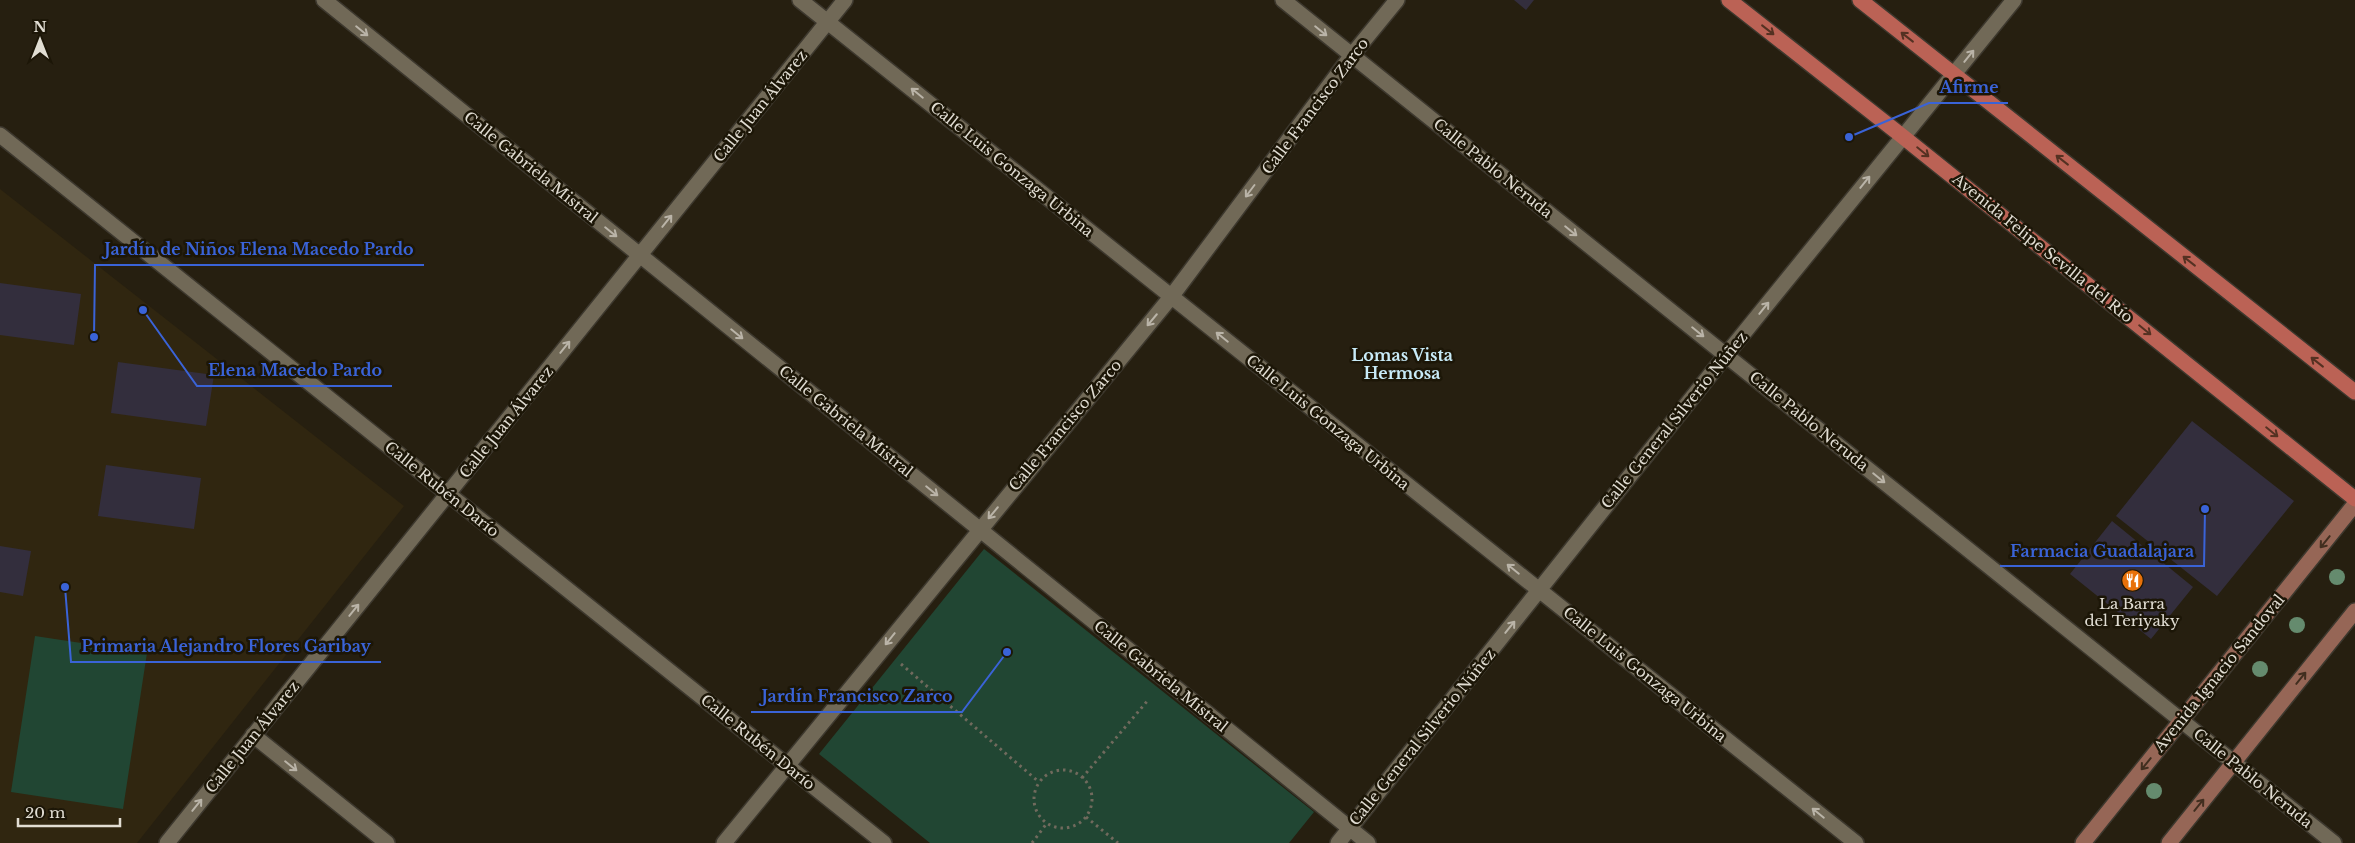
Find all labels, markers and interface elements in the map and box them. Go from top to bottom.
north arrow [15,15,65,65]
text: N [33,18,47,36]
one-way arrow [355,25,368,36]
one-way arrow [1315,25,1328,36]
one-way arrow [1761,25,1775,35]
one-way arrow [1901,32,1914,43]
street label: Calle Francisco Zarco [1258,34,1373,178]
street label: Calle Juan Álvarez [709,46,811,166]
one-way arrow [1963,50,1974,63]
callout: Afirme [1929,72,2008,103]
text: Afirme [1938,77,1999,97]
one-way arrow [911,88,924,99]
street label: Calle Luis Gonzaga Urbina [927,97,1098,241]
street label: Calle Gabriela Mistral [460,107,602,227]
street label: Calle Pablo Neruda [1430,114,1557,222]
one-way arrow [1916,147,1929,158]
one-way arrow [2056,154,2069,165]
street label: Avenida Felipe Sevilla del Río [1948,169,2137,327]
one-way arrow [1860,175,1871,188]
one-way arrow [1245,184,1255,198]
one-way arrow [662,214,673,227]
one-way arrow [1564,225,1577,236]
one-way arrow [604,226,617,237]
callout: Jardín de Niños Elena Macedo Pardo [95,234,424,265]
text: Jardín de Niños Elena Macedo Pardo [101,239,414,259]
one-way arrow [2183,255,2196,266]
one-way arrow [1758,302,1769,315]
one-way arrow [1146,314,1157,327]
one-way arrow [2138,325,2151,336]
one-way arrow [1691,327,1704,338]
one-way arrow [730,328,743,339]
street label: Calle General Silverio Núñez [1597,328,1751,512]
one-way arrow [1216,331,1229,342]
one-way arrow [560,341,571,354]
district label: Lomas Vista Hermosa [1351,345,1453,383]
street label: Calle Luis Gonzaga Urbina [1243,350,1414,494]
callout: Elena Macedo Pardo [197,355,392,386]
street label: Calle Francisco Zarco [1005,355,1126,495]
one-way arrow [2311,356,2324,367]
text: Elena Macedo Pardo [208,360,382,380]
street label: Calle Gabriela Mistral [775,361,917,481]
street label: Calle Juan Álvarez [455,362,557,482]
street label: Calle Pablo Neruda [1746,367,1873,475]
one-way arrow [2265,427,2278,438]
street label: Calle Rubén Darío [381,437,503,541]
one-way arrow [1872,472,1885,483]
one-way arrow [925,485,938,496]
one-way arrow [987,506,998,519]
callout: Farmacia Guadalajara [2000,535,2204,566]
one-way arrow [2319,535,2330,548]
text: Farmacia Guadalajara [2010,541,2194,561]
one-way arrow [1507,564,1520,575]
restaurant icon: La Barra del Teriyaky [2120,568,2144,592]
street label: Avenida Ignacio Sandoval [2149,590,2288,756]
place label: La Barra del Teriyaky [2084,594,2180,630]
street label: Calle Luis Gonzaga Urbina [1560,602,1731,746]
one-way arrow [348,604,359,617]
street label: Calle Gabriela Mistral [1090,616,1232,736]
one-way arrow [1504,621,1515,634]
callout: Primaria Alejandro Flores Garibay [71,631,381,662]
one-way arrow [884,632,895,645]
text: Primaria Alejandro Flores Garibay [81,636,371,656]
street label: Calle General Silverio Núñez [1345,645,1499,829]
one-way arrow [2295,672,2306,685]
street label: Calle Juan Álvarez [201,677,303,797]
callout: Jardín Francisco Zarco [751,681,962,712]
text: Jardín Francisco Zarco [758,686,953,706]
street label: Calle Rubén Darío [697,690,819,794]
street label: Calle Pablo Neruda [2190,724,2317,832]
one-way arrow [2141,758,2152,771]
one-way arrow [284,760,297,771]
scale bar [18,796,120,828]
one-way arrow [192,799,203,812]
one-way arrow [2194,799,2205,812]
text: 20 m [25,803,65,822]
one-way arrow [1812,807,1825,818]

